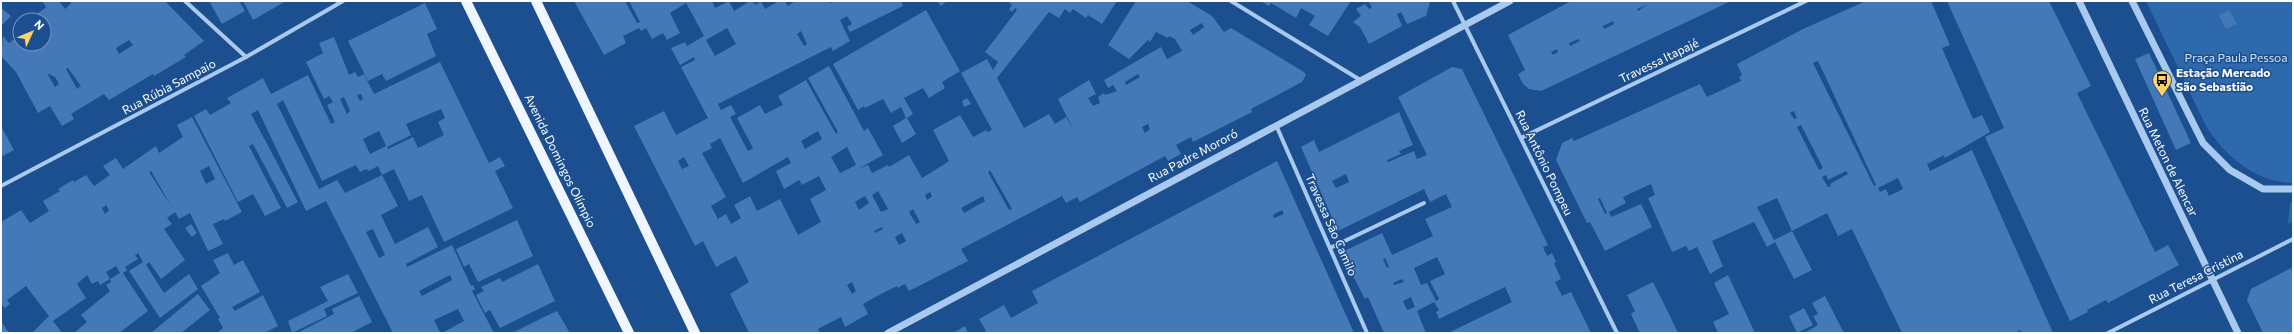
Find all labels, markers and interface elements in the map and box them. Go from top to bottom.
north arrow [12,12,52,52]
text: N [32,17,47,32]
street label: Travessa Itapajé [1617,35,1701,85]
park label: Praça Paula Pessoa [2184,50,2288,64]
street label: Rua Rúbia Sampaio [119,55,218,117]
place label: Estação Mercado São Sebastião [2176,65,2270,93]
bus stop icon: Estação Mercado São Sebastião [2151,69,2173,97]
street label: Avenida Domingos Olímpio [522,91,599,230]
street label: Rua Meton de Alencar [2136,105,2201,218]
street label: Rua Antônio Pompeu [1513,108,1576,217]
street label: Rua Padre Mororó [1145,126,1240,185]
street label: Travessa São Camilo [1303,171,1361,278]
street label: Rua Teresa Cristina [2146,246,2245,306]

